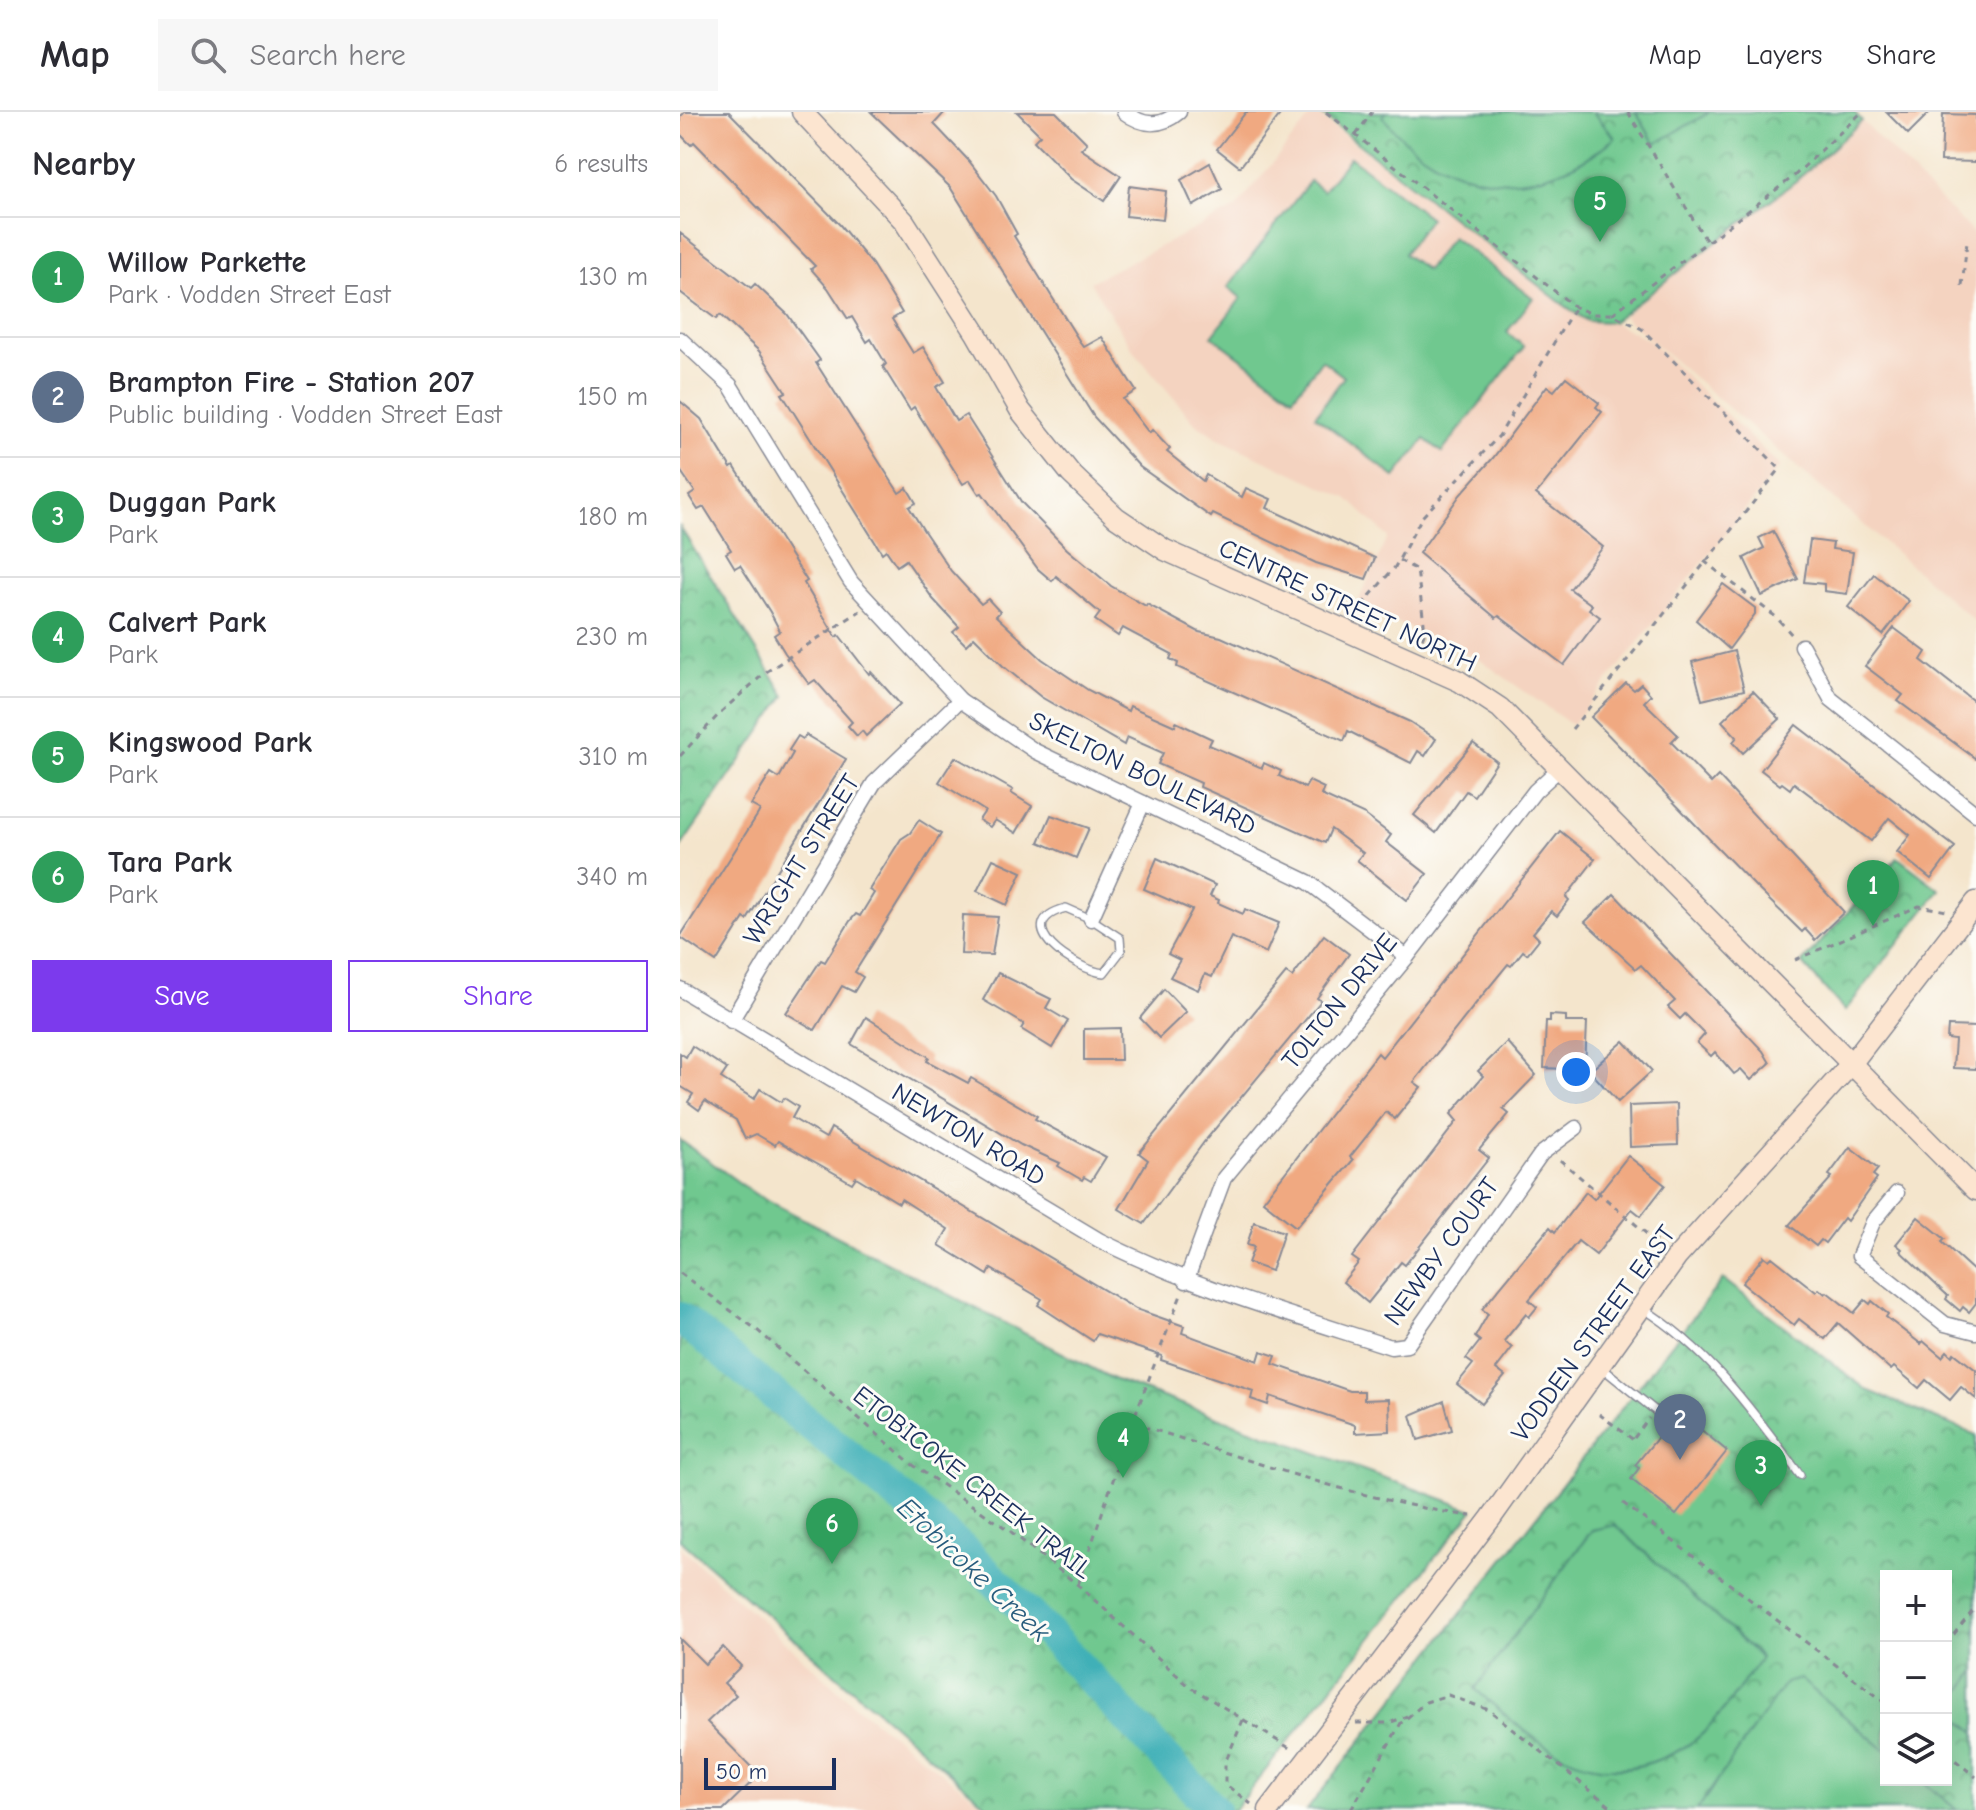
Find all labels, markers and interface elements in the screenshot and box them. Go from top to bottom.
search box [158,19,718,91]
text: Map [40,33,110,77]
icon: search [186,33,230,77]
text: Search here [250,38,406,73]
text: Map [1649,39,1702,71]
text: Layers [1746,39,1822,71]
text: Share [1866,39,1936,71]
text: Nearby [32,144,135,184]
text: 6 results [554,149,648,179]
pin: 5 [1574,176,1626,242]
text: Willow Parkette [108,245,306,280]
text: 1 [53,262,63,292]
text: 130 m [579,262,648,292]
text: Park · Vodden Street East [108,280,391,310]
text: Brampton Fire - Station 207 [108,365,474,400]
text: 2 [52,382,64,412]
text: 150 m [578,382,648,412]
text: Public building · Vodden Street East [108,400,502,430]
text: Duggan Park [108,485,276,520]
text: 3 [52,502,64,532]
text: 180 m [578,502,648,532]
text: Park [108,520,158,550]
street label: CENTRE STREET NORTH [1214,533,1481,679]
text: Calvert Park [108,605,266,640]
text: 4 [52,622,64,652]
text: 230 m [575,622,648,652]
text: Park [108,640,158,670]
street label: SKELTON BOULEVARD [1024,706,1261,842]
text: Kingswood Park [108,725,312,760]
text: 5 [51,742,65,772]
text: 310 m [579,742,648,772]
text: Park [108,760,158,790]
street label: WRIGHT STREET [737,768,867,950]
text: Tara Park [108,845,232,880]
pin: 1 [1847,860,1899,926]
text: 6 [51,862,65,892]
text: 340 m [576,862,648,892]
text: Park [108,880,158,910]
street label: TOLTON DRIVE [1276,928,1404,1075]
button: Save [32,960,332,1032]
button: Share [348,960,648,1032]
your location [1556,1052,1596,1092]
street label: NEWTON ROAD [886,1077,1051,1192]
street label: NEWBY COURT [1378,1172,1506,1331]
street label: VODDEN STREET EAST [1505,1219,1682,1447]
street label: ETOBICOKE CREEK TRAIL [847,1380,1098,1585]
pin: 2 [1654,1394,1706,1460]
pin: 4 [1097,1412,1149,1478]
pin: 3 [1735,1440,1787,1506]
water label: Etobicoke Creek [891,1491,1056,1649]
pin: 6 [806,1498,858,1564]
map controls [1880,1570,1952,1786]
button: + [1880,1570,1952,1642]
button: − [1880,1642,1952,1714]
button: layers [1880,1714,1952,1786]
scale bar [704,1754,836,1790]
text: 50 m [716,1759,767,1785]

